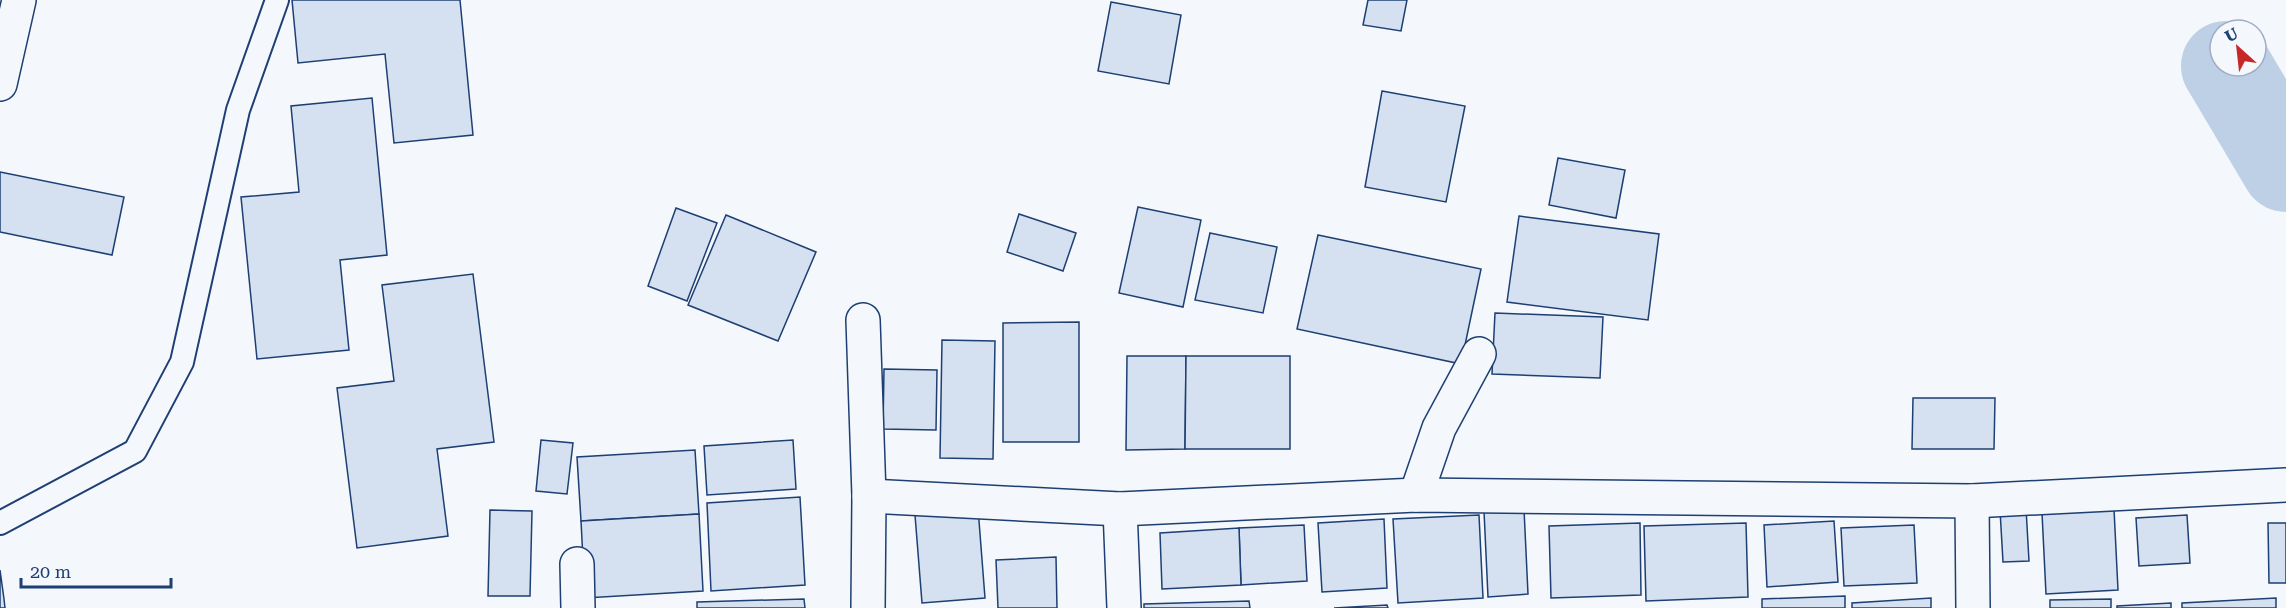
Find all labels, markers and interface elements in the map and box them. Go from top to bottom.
north arrow [2208,18,2268,78]
text: U [2222,24,2241,46]
scale bar [21,551,171,589]
text: 20 m [30,561,71,582]

